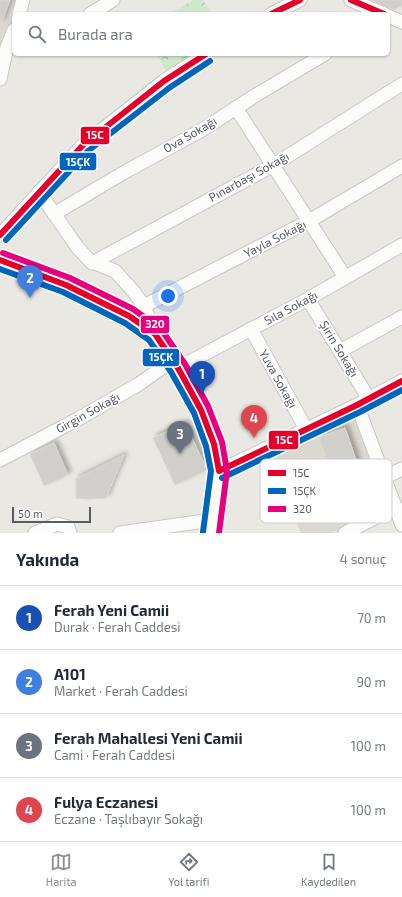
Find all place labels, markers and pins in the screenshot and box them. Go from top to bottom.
pin: 2 [17,265,43,298]
pin: 1 [189,361,215,394]
pin: 4 [241,405,267,438]
pin: 3 [167,421,193,454]

